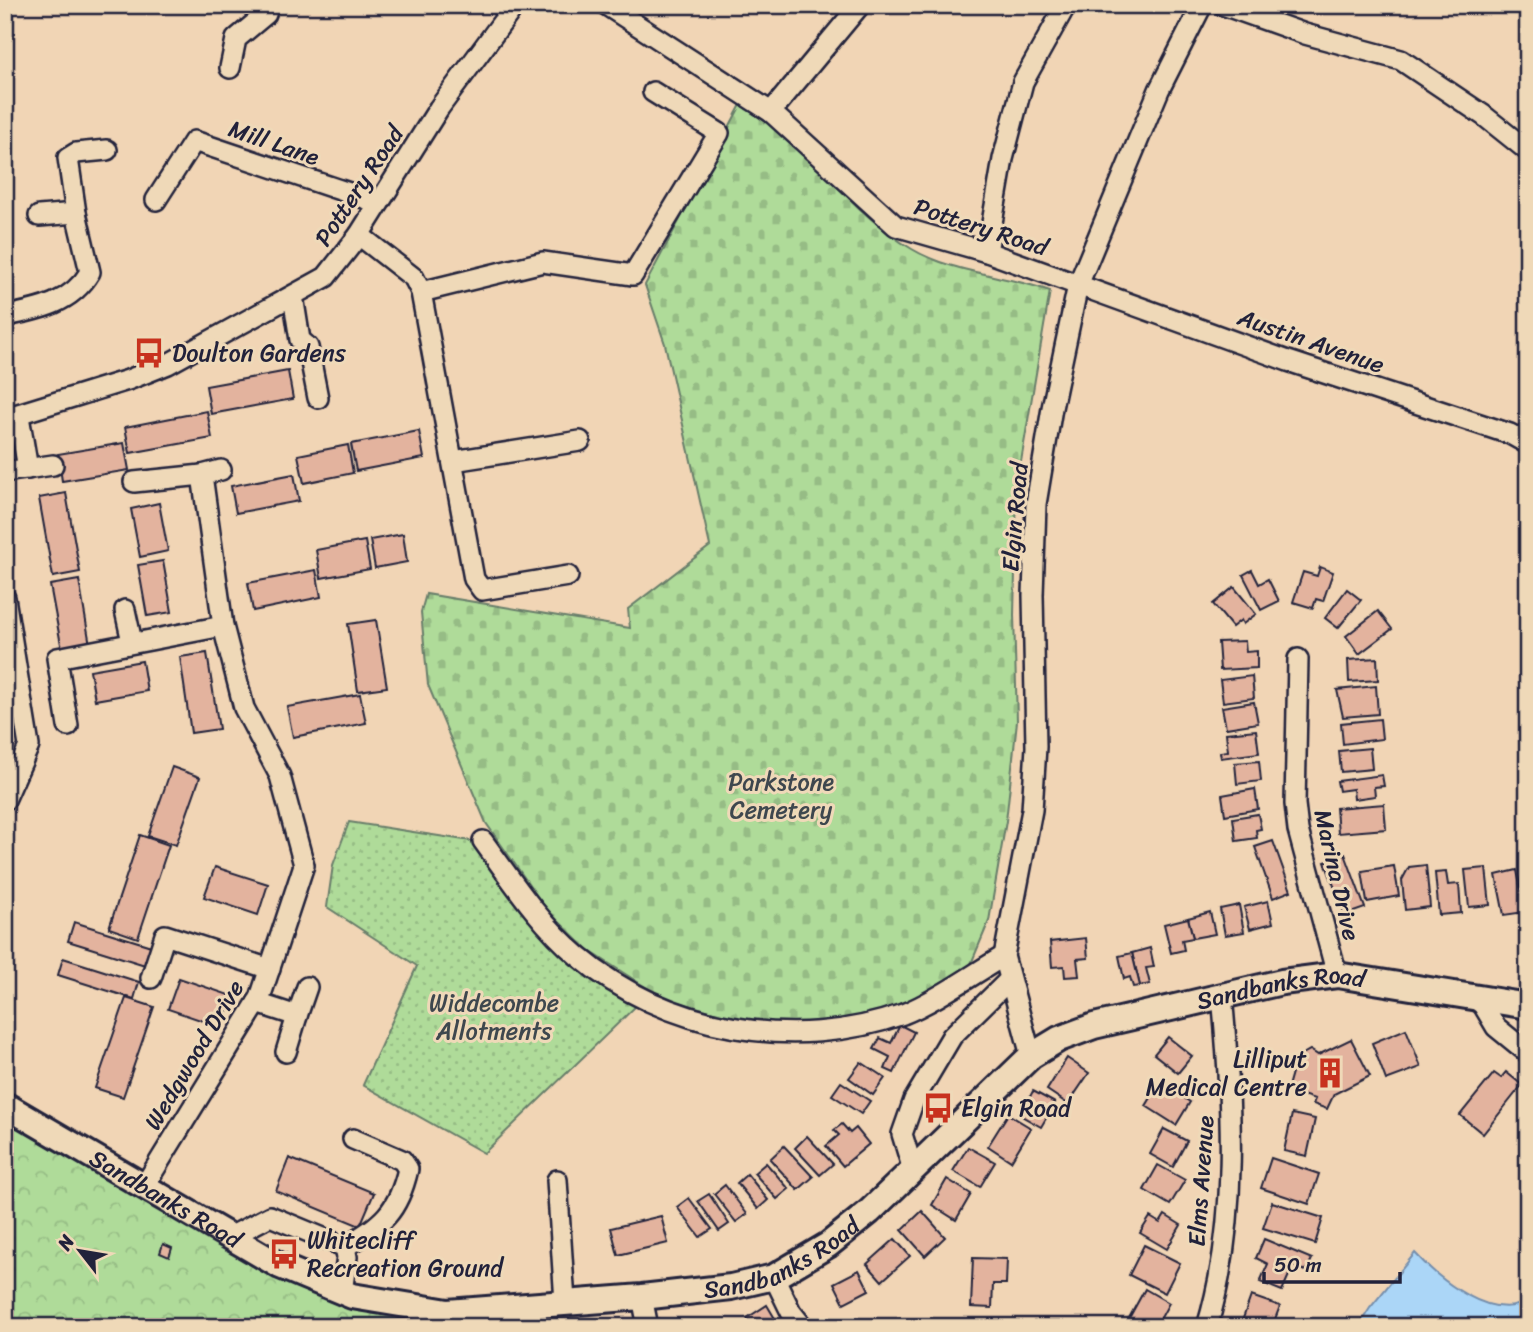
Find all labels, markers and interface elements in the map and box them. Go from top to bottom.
street label: Mill Lane [223,108,326,178]
street label: Pottery Road [303,116,416,255]
street label: Pottery Road [909,186,1055,269]
street label: Austin Avenue [1231,296,1390,386]
place label: Doulton Gardens [172,332,347,374]
bus stop icon: Doulton Gardens [132,336,166,370]
street label: Elgin Road [989,458,1041,573]
park label: Parkstone Cemetery [728,761,835,831]
street label: Marina Drive [1302,805,1372,945]
street label: Sandbanks Road [1192,954,1370,1022]
street label: Wedgwood Drive [132,972,256,1138]
park label: Widdecombe Allotments [429,982,559,1052]
place label: Lilliput Medical Centre [1146,1038,1307,1108]
building icon: Lilliput Medical Centre [1313,1056,1347,1090]
place label: Elgin Road [961,1087,1073,1129]
bus stop icon: Elgin Road [921,1091,955,1125]
street label: Elms Avenue [1175,1114,1227,1248]
street label: Sandbanks Road [81,1138,252,1261]
street label: Sandbanks Road [701,1204,871,1311]
north arrow [46,1216,116,1286]
place label: Whitecliff Recreation Ground [307,1219,505,1289]
text: N [48,1228,84,1258]
bus stop icon: Whitecliff Recreation Ground [267,1237,301,1271]
scale bar [1264,1241,1400,1285]
text: 50 m [1274,1246,1322,1284]

